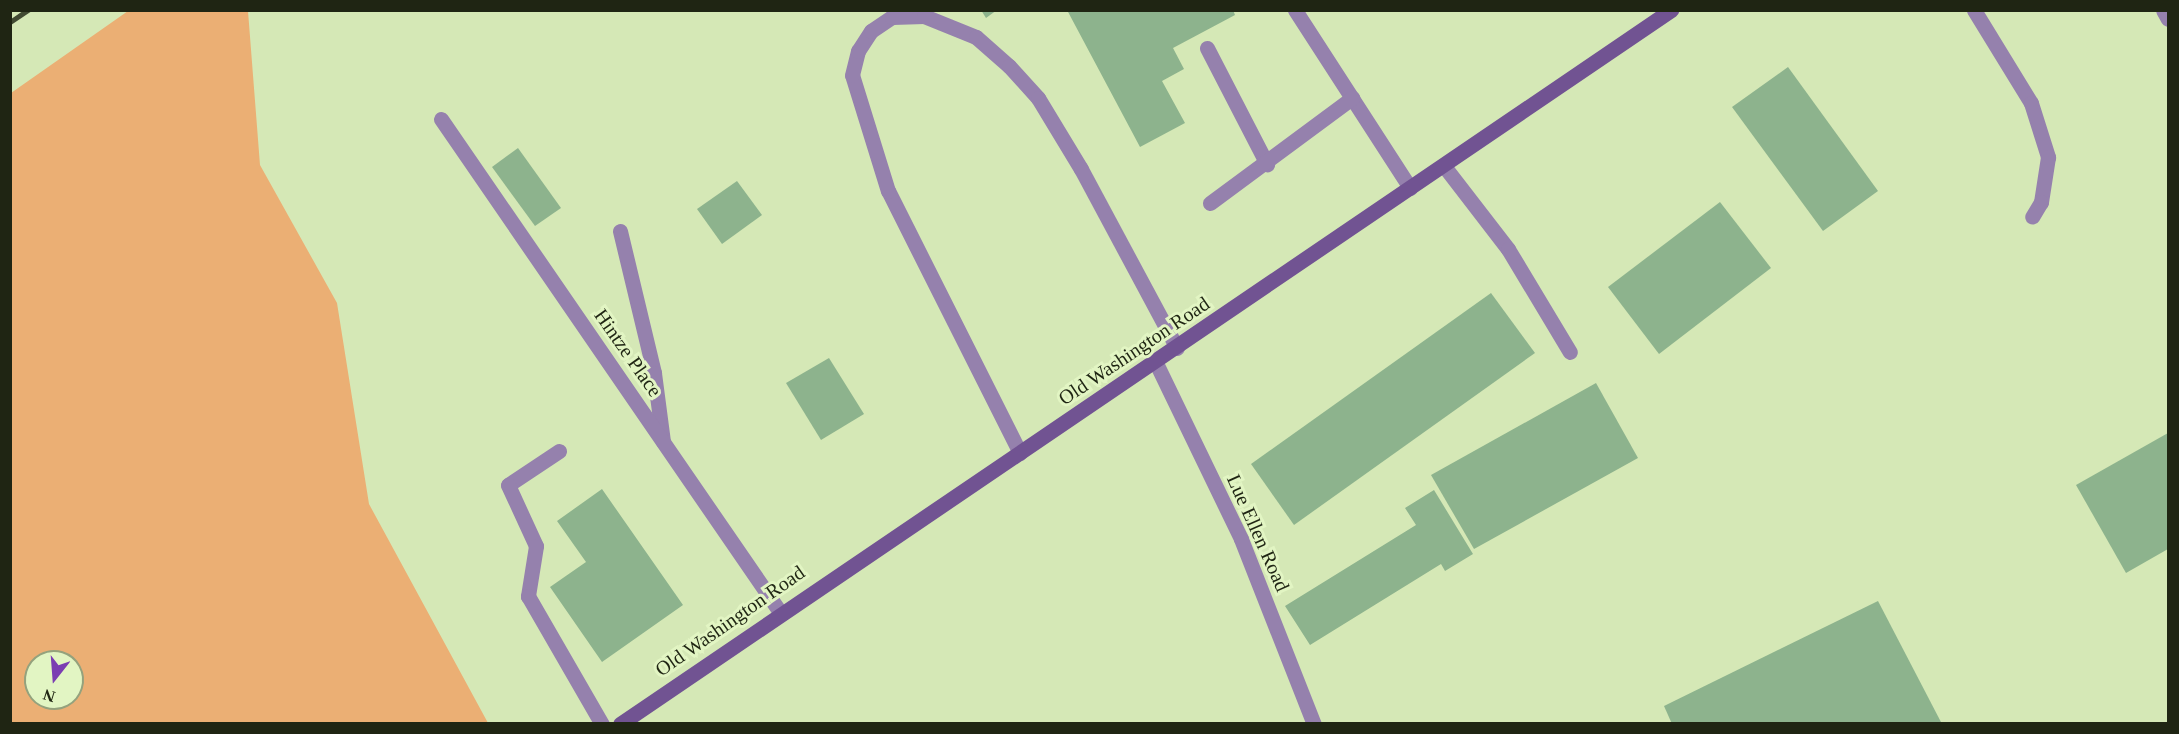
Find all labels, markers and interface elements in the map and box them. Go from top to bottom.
street label: Old Washington Road [1054,291,1214,411]
street label: Hintze Place [589,304,667,402]
street label: Lue Ellen Road [1222,471,1294,595]
street label: Old Washington Road [651,560,809,682]
north arrow [24,650,84,710]
text: N [41,686,57,706]

